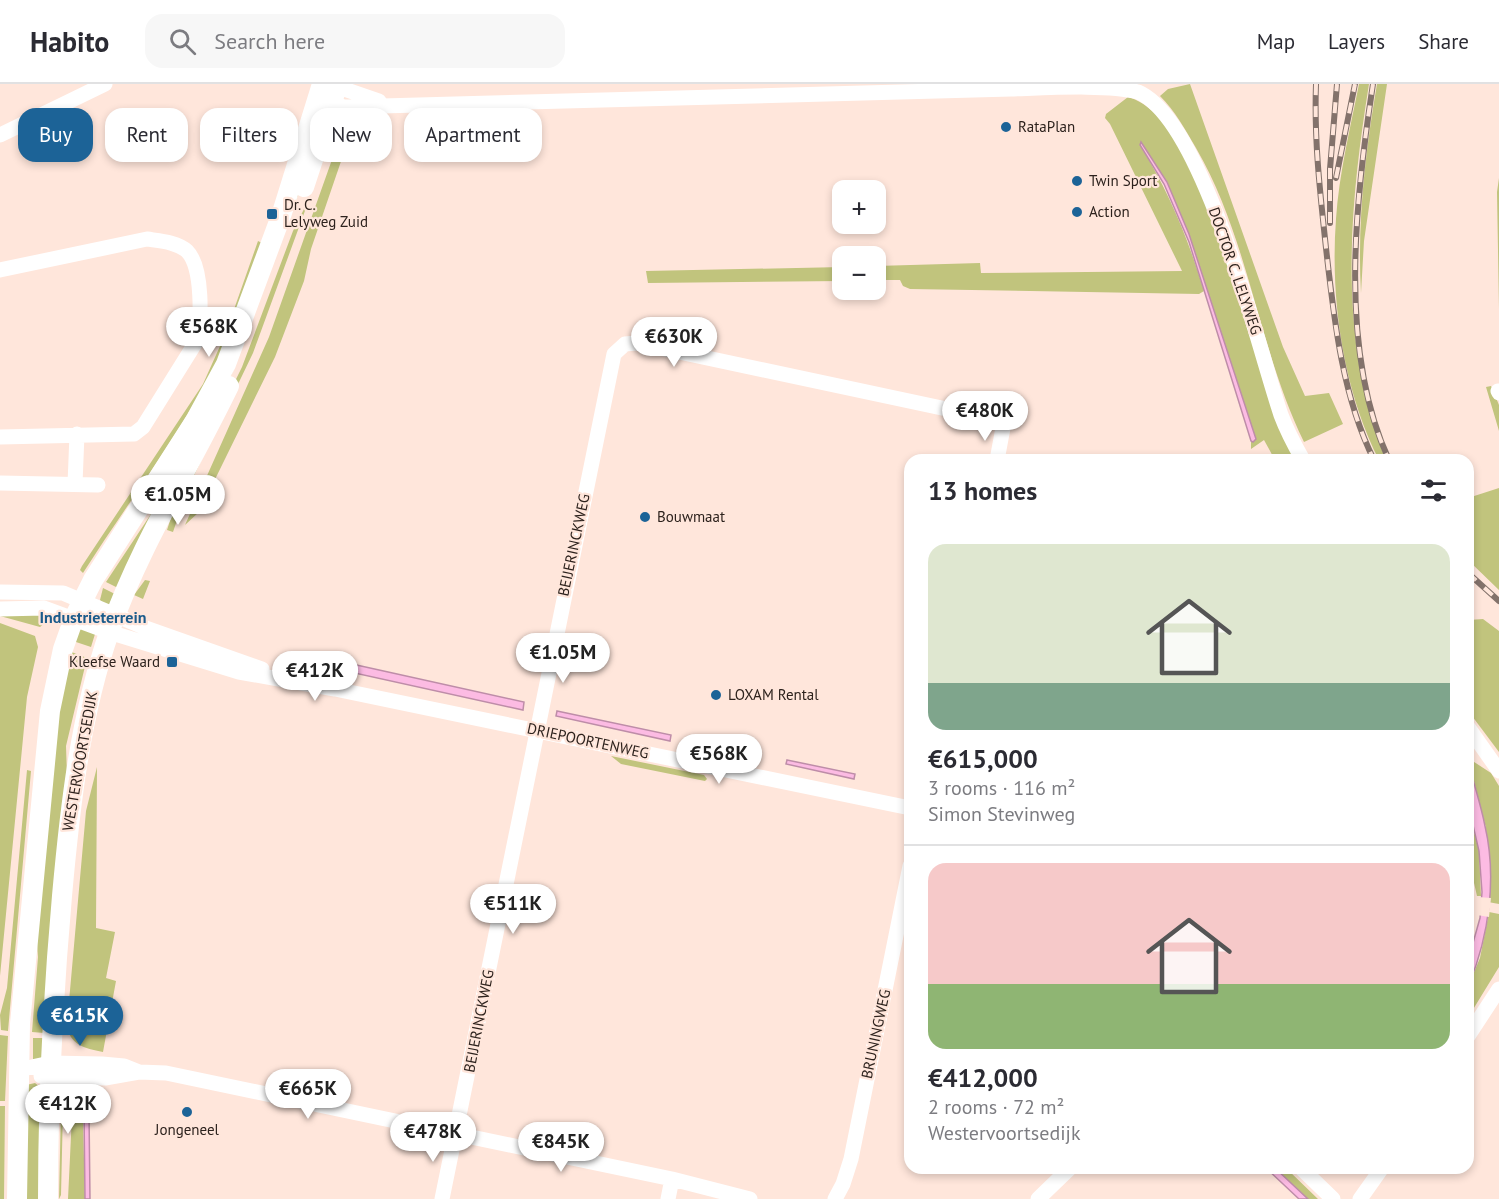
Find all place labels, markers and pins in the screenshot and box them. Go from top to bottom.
place label: RataPlan [1018,117,1075,136]
marker: RataPlan [999,120,1013,134]
place label: Twin Sport [1089,171,1157,190]
marker: Twin Sport [1070,174,1084,188]
place label: Dr. C. Lelyweg Zuid [284,195,368,231]
place label: Action [1089,202,1130,221]
marker: Action [1070,205,1084,219]
marker: Dr. C. Lelyweg Zuid [265,207,279,221]
pin: €568K [167,307,251,358]
pin: €630K [632,317,716,368]
pin: €480K [943,391,1027,442]
pin: €1.05M [129,475,227,526]
place label: Bouwmaat [657,507,725,526]
marker: Bouwmaat [638,510,652,524]
pin: €1.05M [514,633,612,684]
pin: €412K [273,651,357,702]
place label: Kleefse Waard [69,652,160,671]
marker: Kleefse Waard [165,655,179,669]
place label: LOXAM Rental [728,685,819,704]
marker: LOXAM Rental [709,688,723,702]
pin: €568K [677,734,761,785]
pin: €511K [471,884,555,935]
pin: €615K [38,996,122,1047]
pin: €665K [266,1069,350,1120]
pin: €412K [26,1084,110,1135]
marker: Jongeneel [180,1105,194,1119]
pin: €478K [391,1112,475,1163]
place label: Jongeneel [154,1120,220,1139]
pin: €845K [519,1122,603,1173]

